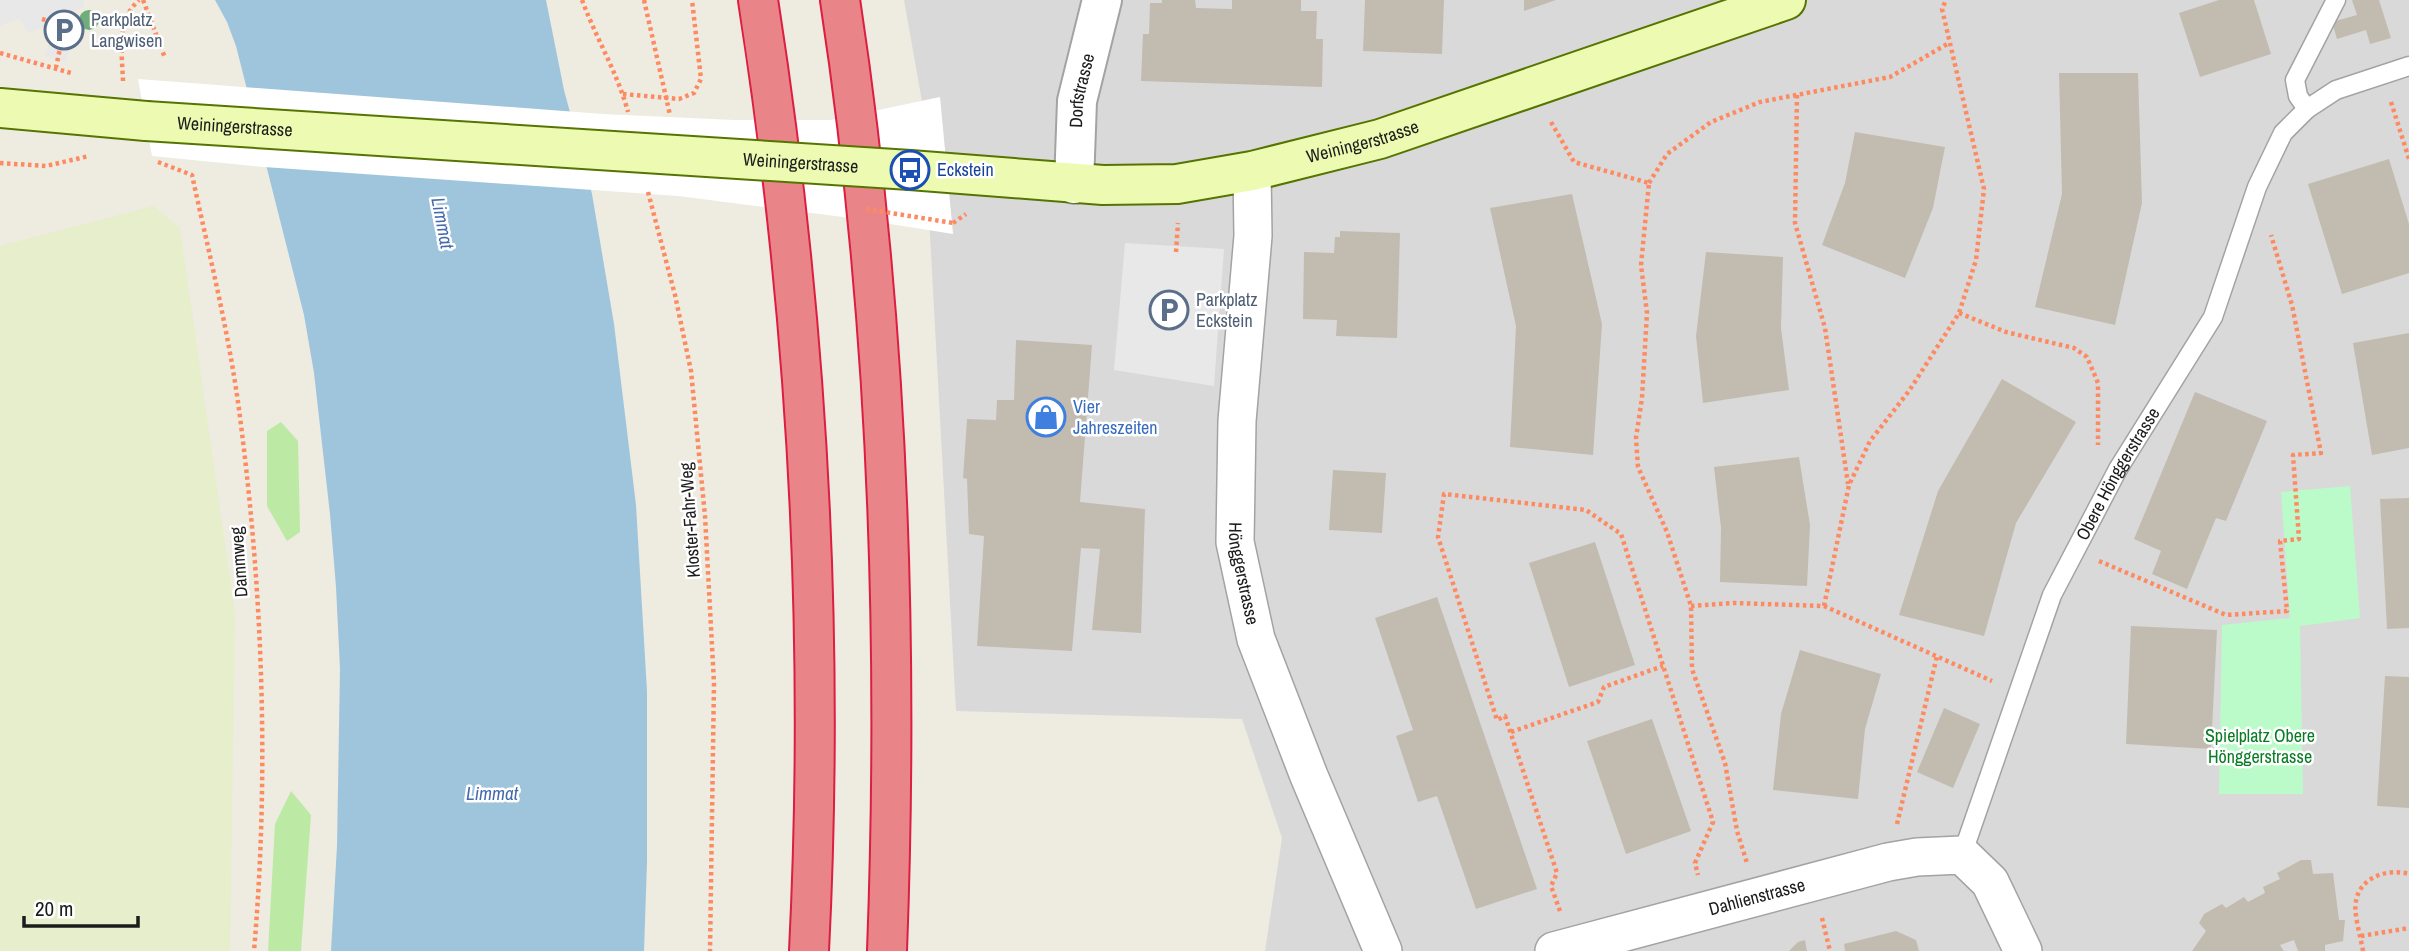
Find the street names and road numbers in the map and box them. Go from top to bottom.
street label: Dorfstrasse [1063,51,1100,128]
street label: Weiningerstrasse [176,110,293,142]
street label: Weiningerstrasse [1304,114,1422,169]
street label: Weiningerstrasse [742,146,859,179]
street label: Obere Hönggerstrasse [2070,402,2165,545]
street label: Kloster-Fahr-Weg [673,461,706,579]
street label: Hönggerstrasse [1223,522,1266,627]
street label: Dammweg [224,525,253,598]
street label: Dahlienstrasse [1706,872,1808,921]

